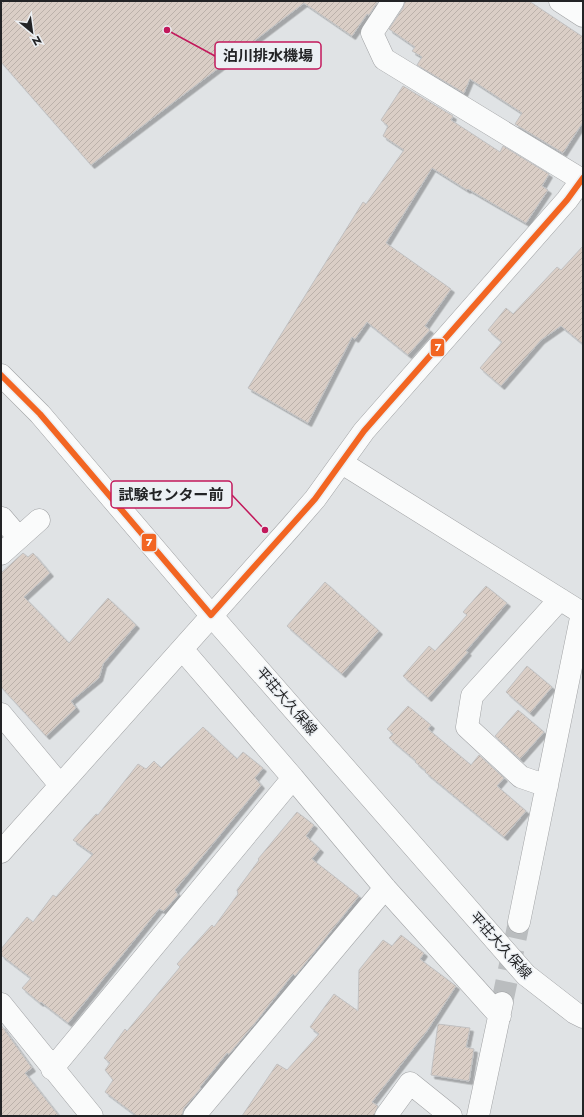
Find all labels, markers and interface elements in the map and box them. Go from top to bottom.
north arrow [12,12,52,52]
text: N [29,32,45,50]
callout: 泊川排水機場 [215,42,321,69]
text: 泊川排水機場 [223,45,313,67]
line badge: 7 [430,338,445,357]
text: 7 [435,339,442,355]
callout: 試験センター前 [111,481,232,508]
text: 試験センター前 [118,484,224,506]
line badge: 7 [141,533,157,552]
text: 7 [146,534,153,550]
street label: 平荘大久保線 [252,663,322,739]
street label: 平荘大久保線 [465,907,537,983]

